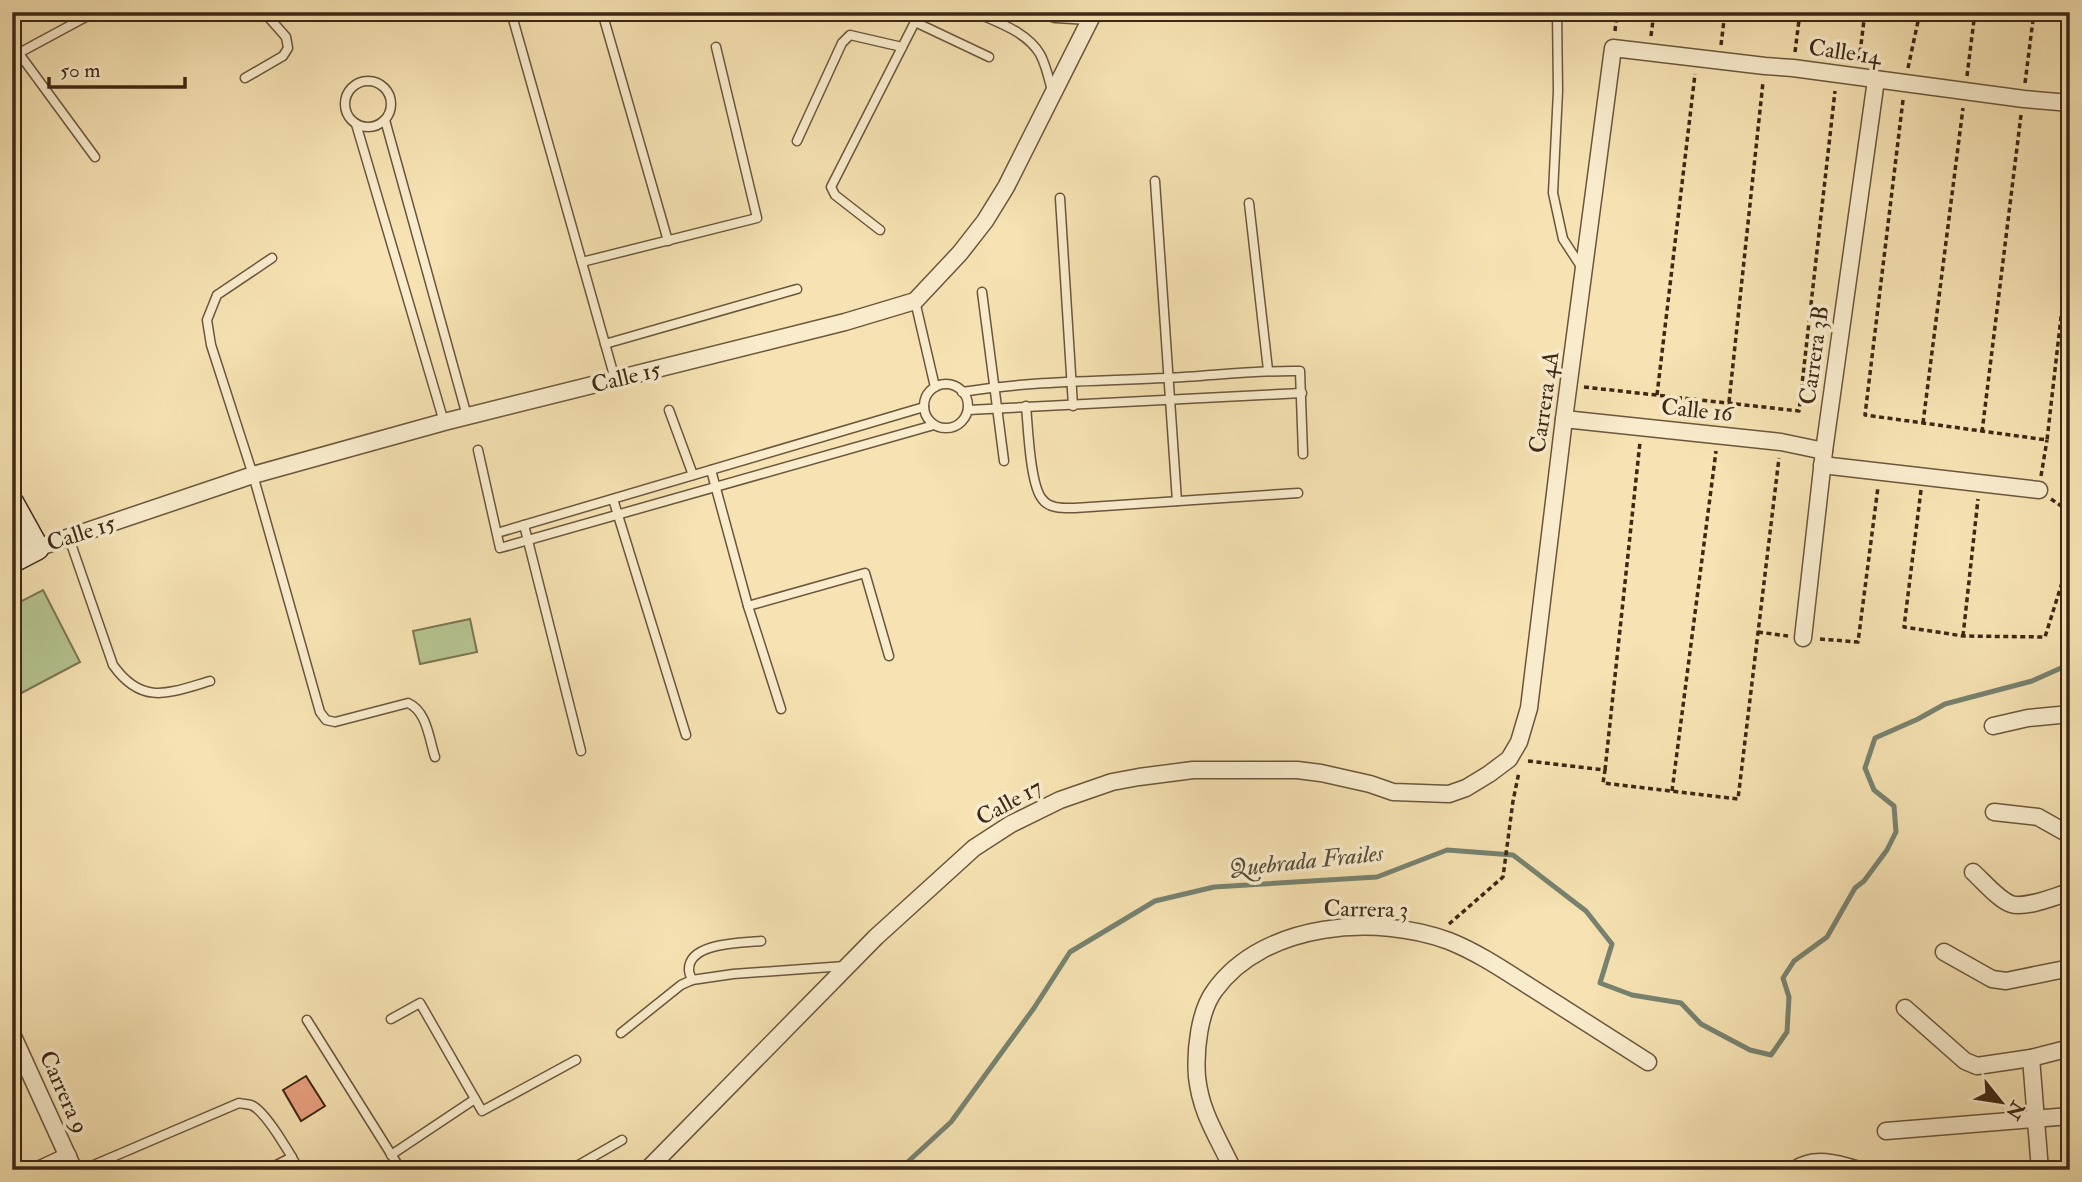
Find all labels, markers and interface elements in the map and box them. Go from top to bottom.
street label: Calle 14 [1807,33,1885,72]
scale bar [49,46,186,90]
text: 50 m [60,57,101,84]
street label: Carrera 3B [1793,304,1835,406]
street label: Carrera 4A [1522,349,1566,455]
street label: Calle 15 [588,354,664,400]
street label: Calle 16 [1660,392,1736,428]
street label: Calle 15 [43,508,119,558]
street label: Calle 17 [971,772,1048,832]
water label: Quebrada Frailes [1227,837,1385,885]
street label: Carrera 3 [1323,894,1409,924]
street label: Carrera 9 [33,1046,95,1138]
north arrow [1966,1066,2036,1136]
text: N [2000,1096,2030,1124]

